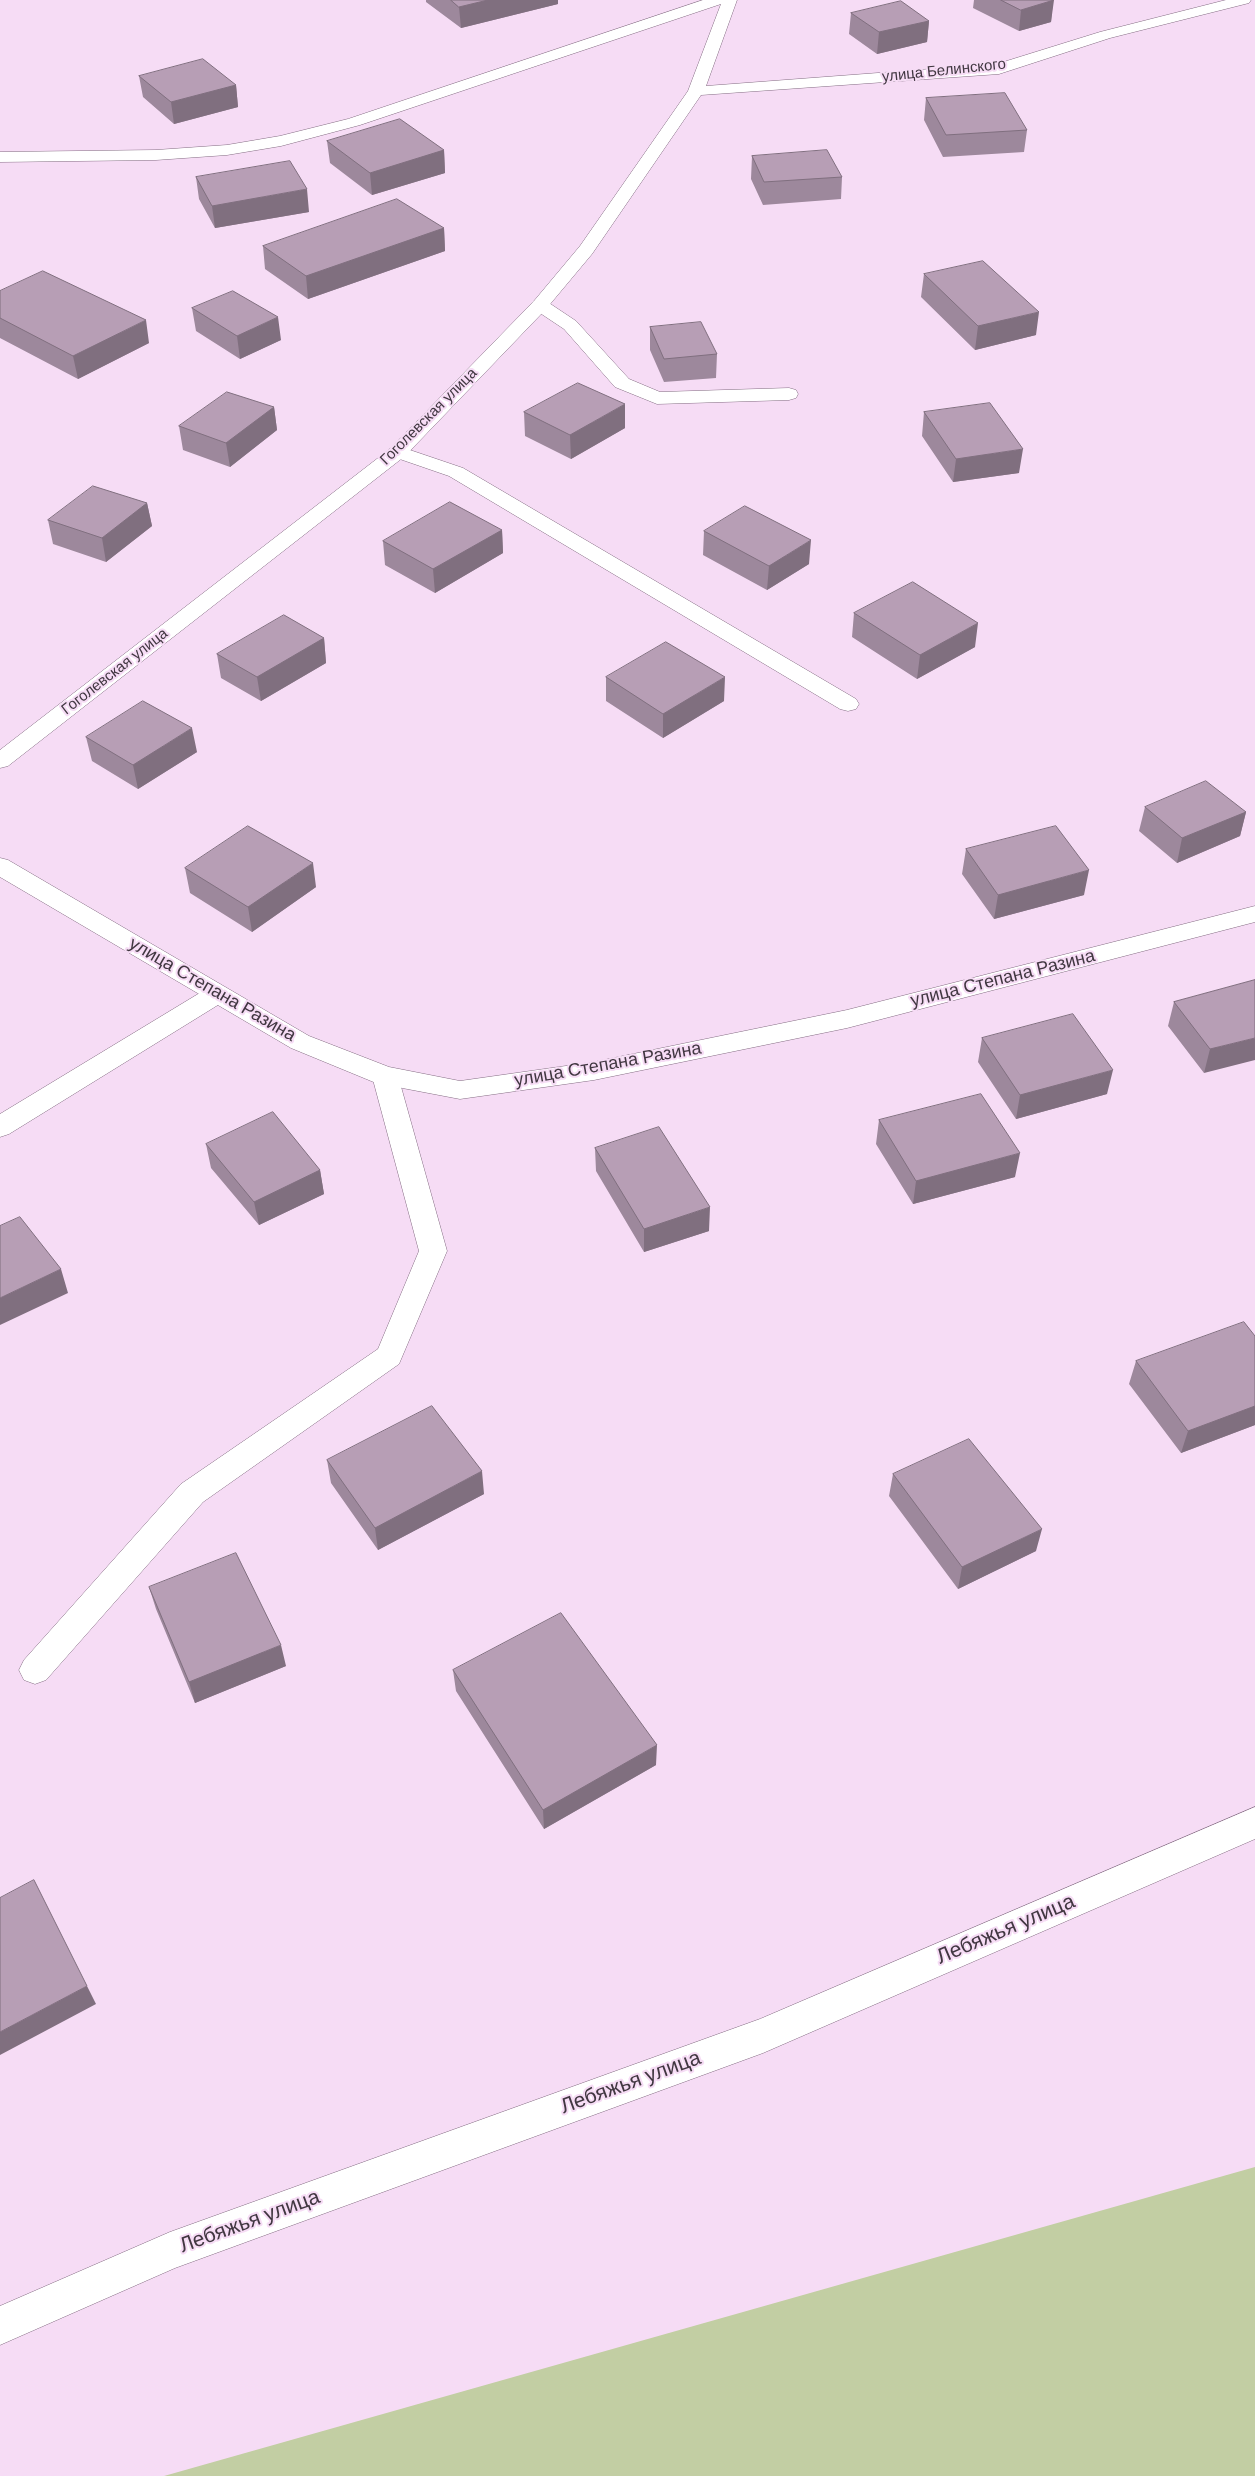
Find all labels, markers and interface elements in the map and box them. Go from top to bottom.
street label: улица Белинского [881,56,1007,86]
street label: Гоголевская улица [377,365,481,469]
street label: Гоголевская улица [58,625,172,719]
street label: улица Степана Разина [125,933,299,1047]
street label: улица Степана Разина [909,946,1097,1012]
street label: улица Степана Разина [513,1038,703,1092]
street label: Лебяжья улица [933,1890,1079,1970]
street label: Лебяжья улица [557,2046,705,2120]
street label: Лебяжья улица [176,2185,324,2259]

